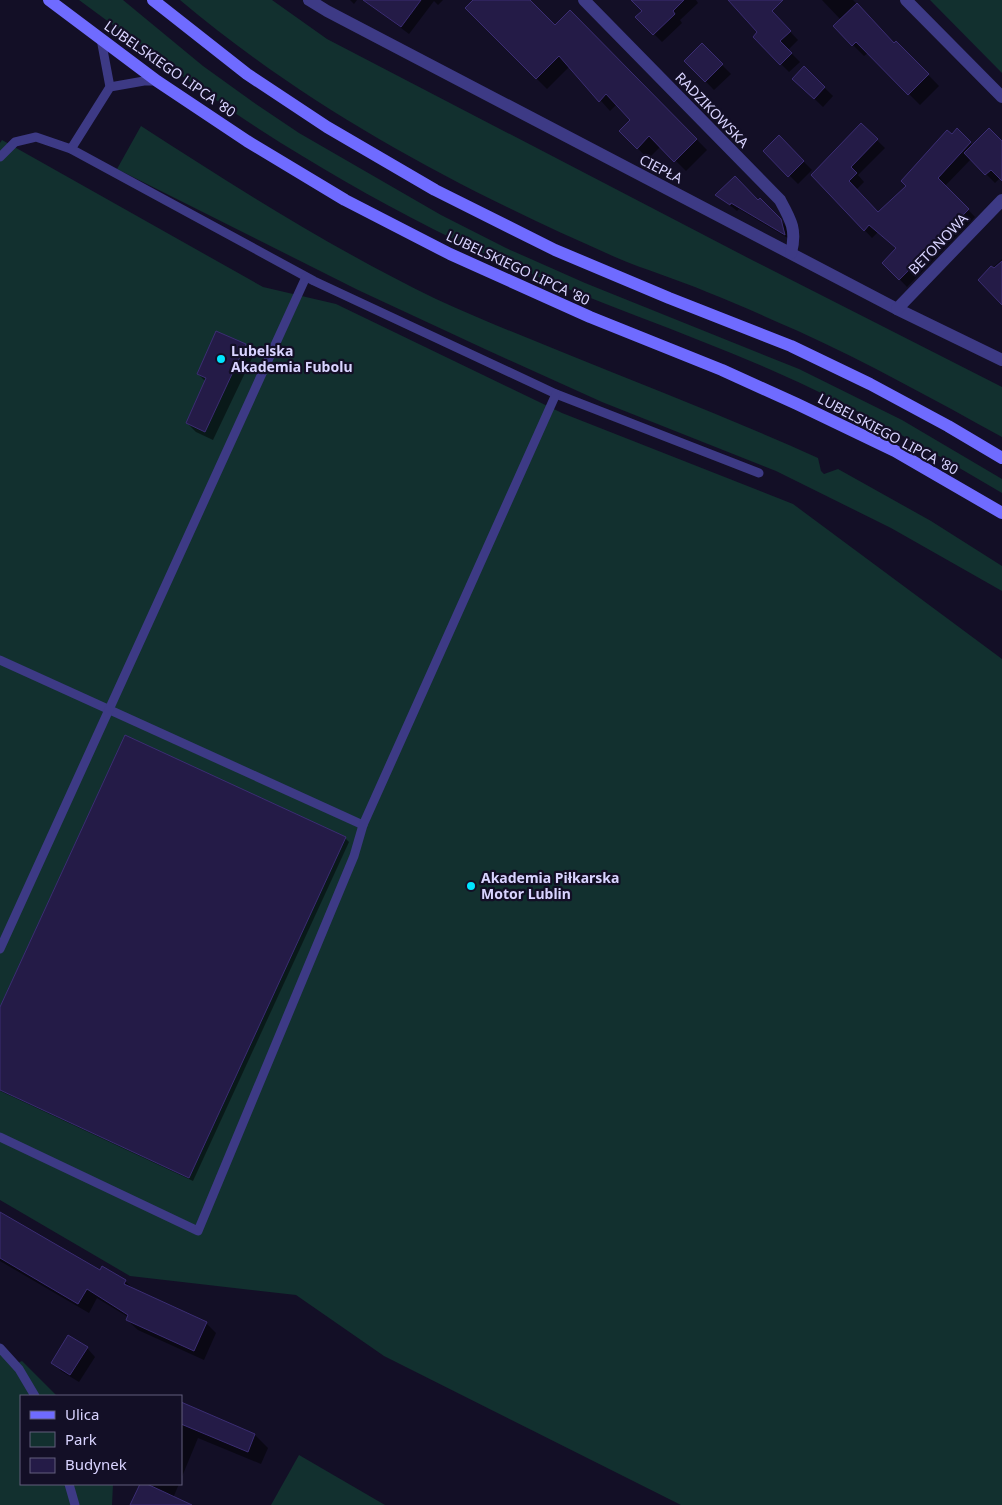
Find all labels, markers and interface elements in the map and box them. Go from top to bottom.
street label: LUBELSKIEGO LIPCA '80 [101,16,240,121]
street label: RADZIKOWSKA [671,68,753,152]
street label: CIEPŁA [636,150,686,188]
street label: BETONOWA [904,209,972,278]
street label: LUBELSKIEGO LIPCA '80 [443,226,593,309]
place label: Lubelska Akademia Fubolu [231,341,352,376]
marker: Lubelska Akademia Fubolu [215,353,227,365]
street label: LUBELSKIEGO LIPCA '80 [815,388,962,479]
place label: Akademia Piłkarska Motor Lublin [481,868,619,903]
marker: Akademia Piłkarska Motor Lublin [465,880,477,892]
legend [20,1395,182,1485]
text: Ulica [65,1404,99,1424]
text: Park [65,1429,97,1449]
text: Budynek [65,1454,127,1474]

